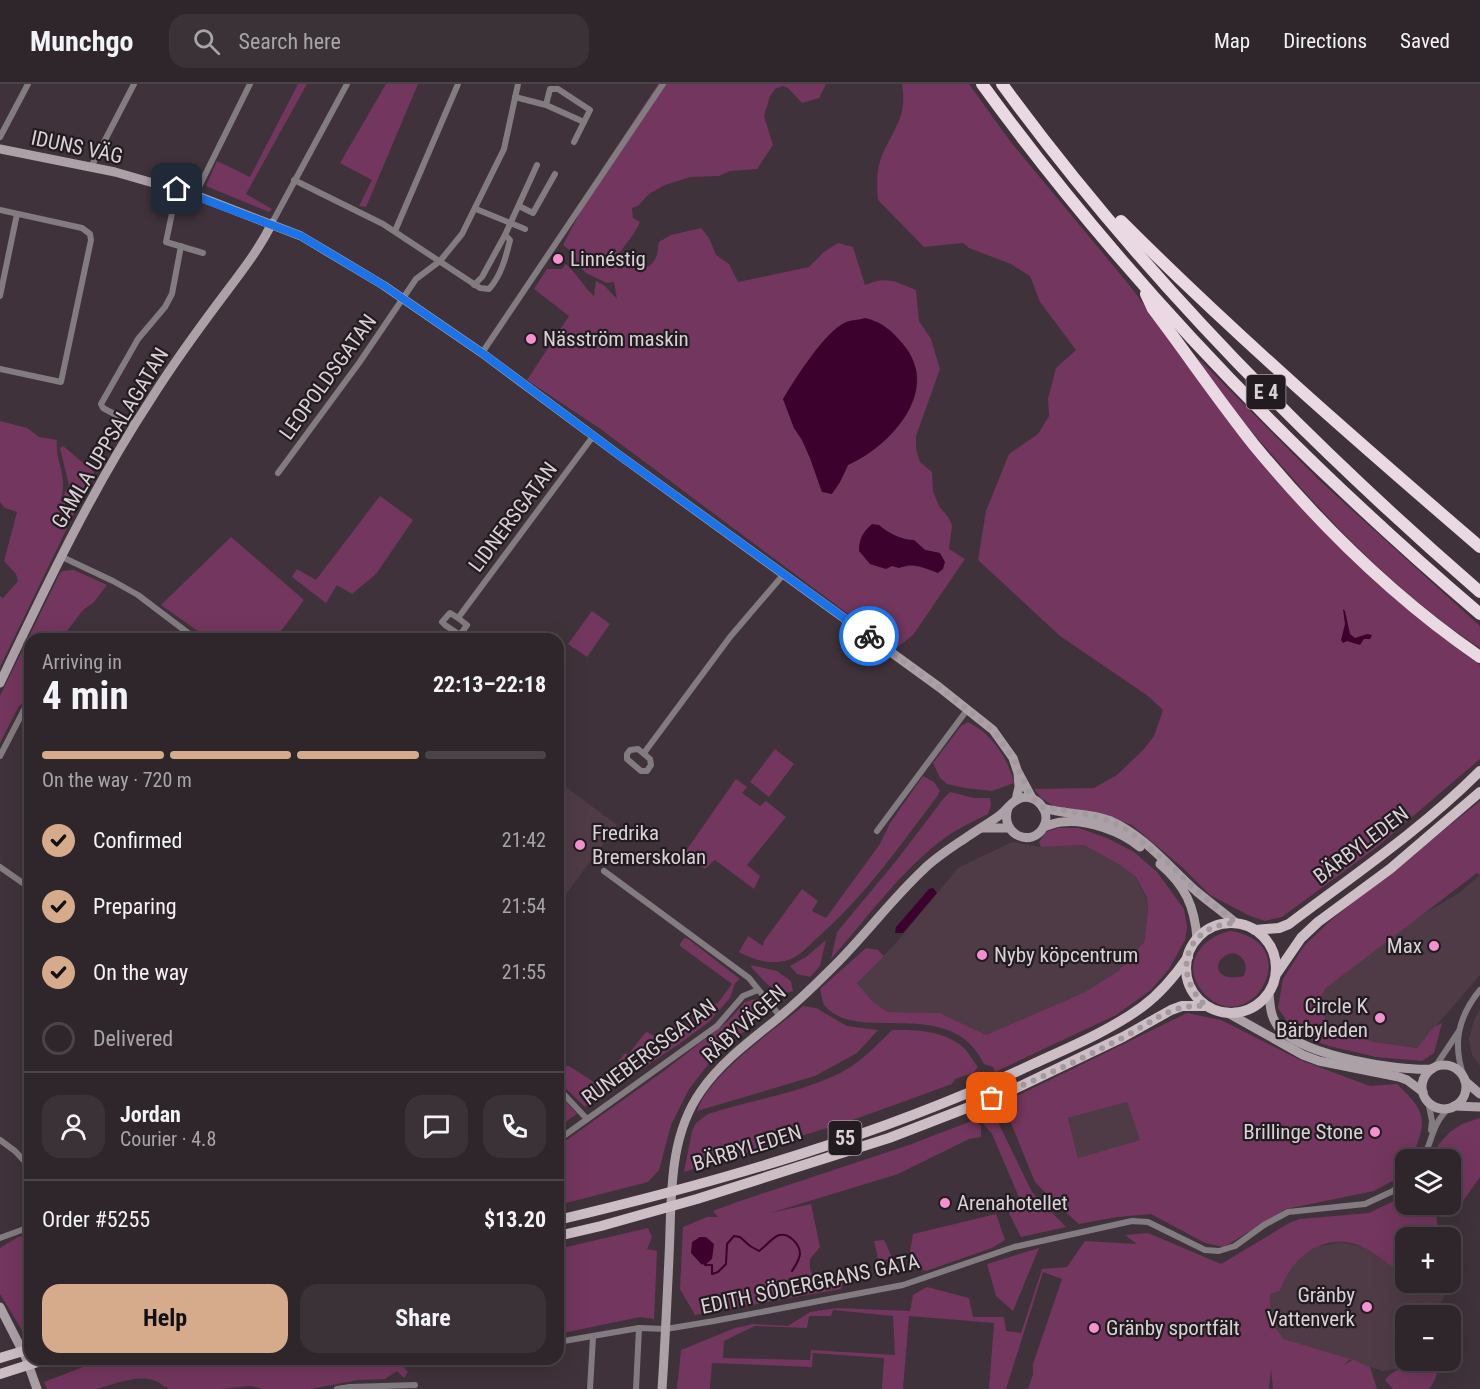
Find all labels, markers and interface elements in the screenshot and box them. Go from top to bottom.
search box [169,14,589,68]
text: Munchgo [30,25,133,58]
icon: search [190,25,223,58]
text: Search here [238,29,341,54]
text: Map [1214,29,1250,53]
text: Directions [1283,29,1367,53]
text: Saved [1400,29,1450,53]
street label: IDUNS VÄG [29,126,125,168]
pin [151,163,202,214]
icon: home [160,172,193,205]
place label: Linnéstig [570,247,646,271]
marker: Linnéstig [551,252,565,266]
street label: LEOPOLDSGATAN [275,310,381,444]
place label: Näsström maskin [543,327,689,351]
marker: Näsström maskin [524,332,538,346]
street label: GAMLA UPPSALAGATAN [47,343,173,533]
road number: E 4 [1246,375,1286,409]
street label: LIDNERSGATAN [464,457,562,577]
courier [839,606,899,666]
icon: bike [853,620,886,653]
text: Arriving in [42,650,122,674]
text: 22:13–22:18 [433,672,546,697]
text: 4 min [42,673,129,719]
text: On the way · 720 m [42,768,192,792]
street label: BÄRBYLEDEN [1309,802,1413,888]
place label: Fredrika Bremerskolan [592,821,706,869]
icon: check [42,824,75,857]
text: Confirmed [93,828,182,853]
text: 21:42 [502,828,546,852]
marker: Fredrika Bremerskolan [573,838,587,852]
icon: check [42,890,75,923]
text: Preparing [93,894,177,919]
text: 21:54 [502,894,546,918]
place label: Max [1387,934,1422,958]
marker: Max [1427,939,1441,953]
place label: Nyby köpcentrum [994,943,1138,967]
marker: Nyby köpcentrum [975,948,989,962]
icon: check [42,956,75,989]
text: On the way [93,960,188,985]
text: 21:55 [502,960,546,984]
street label: RÅBYVÄGEN [697,980,791,1068]
street label: RUNEBERGSGATAN [577,994,721,1110]
place label: Circle K Bärbyleden [1276,994,1369,1042]
marker: Circle K Bärbyleden [1373,1011,1387,1025]
text: Delivered [93,1026,173,1051]
pin [966,1072,1017,1123]
icon: bag [975,1081,1008,1114]
button: person [42,1095,105,1158]
button: chat [405,1095,468,1158]
button: phone [483,1095,546,1158]
text: Jordan [120,1102,181,1127]
street label: BÄRBYLEDEN [690,1120,804,1176]
place label: Brillinge Stone [1243,1120,1363,1144]
road number: 55 [828,1121,862,1155]
marker: Brillinge Stone [1368,1125,1382,1139]
text: Courier · 4.8 [120,1127,216,1151]
map controls [1395,1149,1461,1371]
button: layers [1395,1149,1461,1215]
place label: Arenahotellet [957,1191,1068,1215]
marker: Arenahotellet [938,1196,952,1210]
text: Order #5255 [42,1207,150,1232]
text: $13.20 [484,1207,546,1232]
button: + [1395,1227,1461,1293]
street label: EDITH SÖDERGRANS GATA [698,1249,922,1319]
place label: Gränby Vattenverk [1267,1283,1356,1331]
button: Help [42,1284,288,1353]
button: Share [300,1284,546,1353]
marker: Gränby Vattenverk [1360,1300,1374,1314]
button: − [1395,1305,1461,1371]
place label: Gränby sportfält [1106,1316,1240,1340]
marker: Gränby sportfält [1087,1321,1101,1335]

